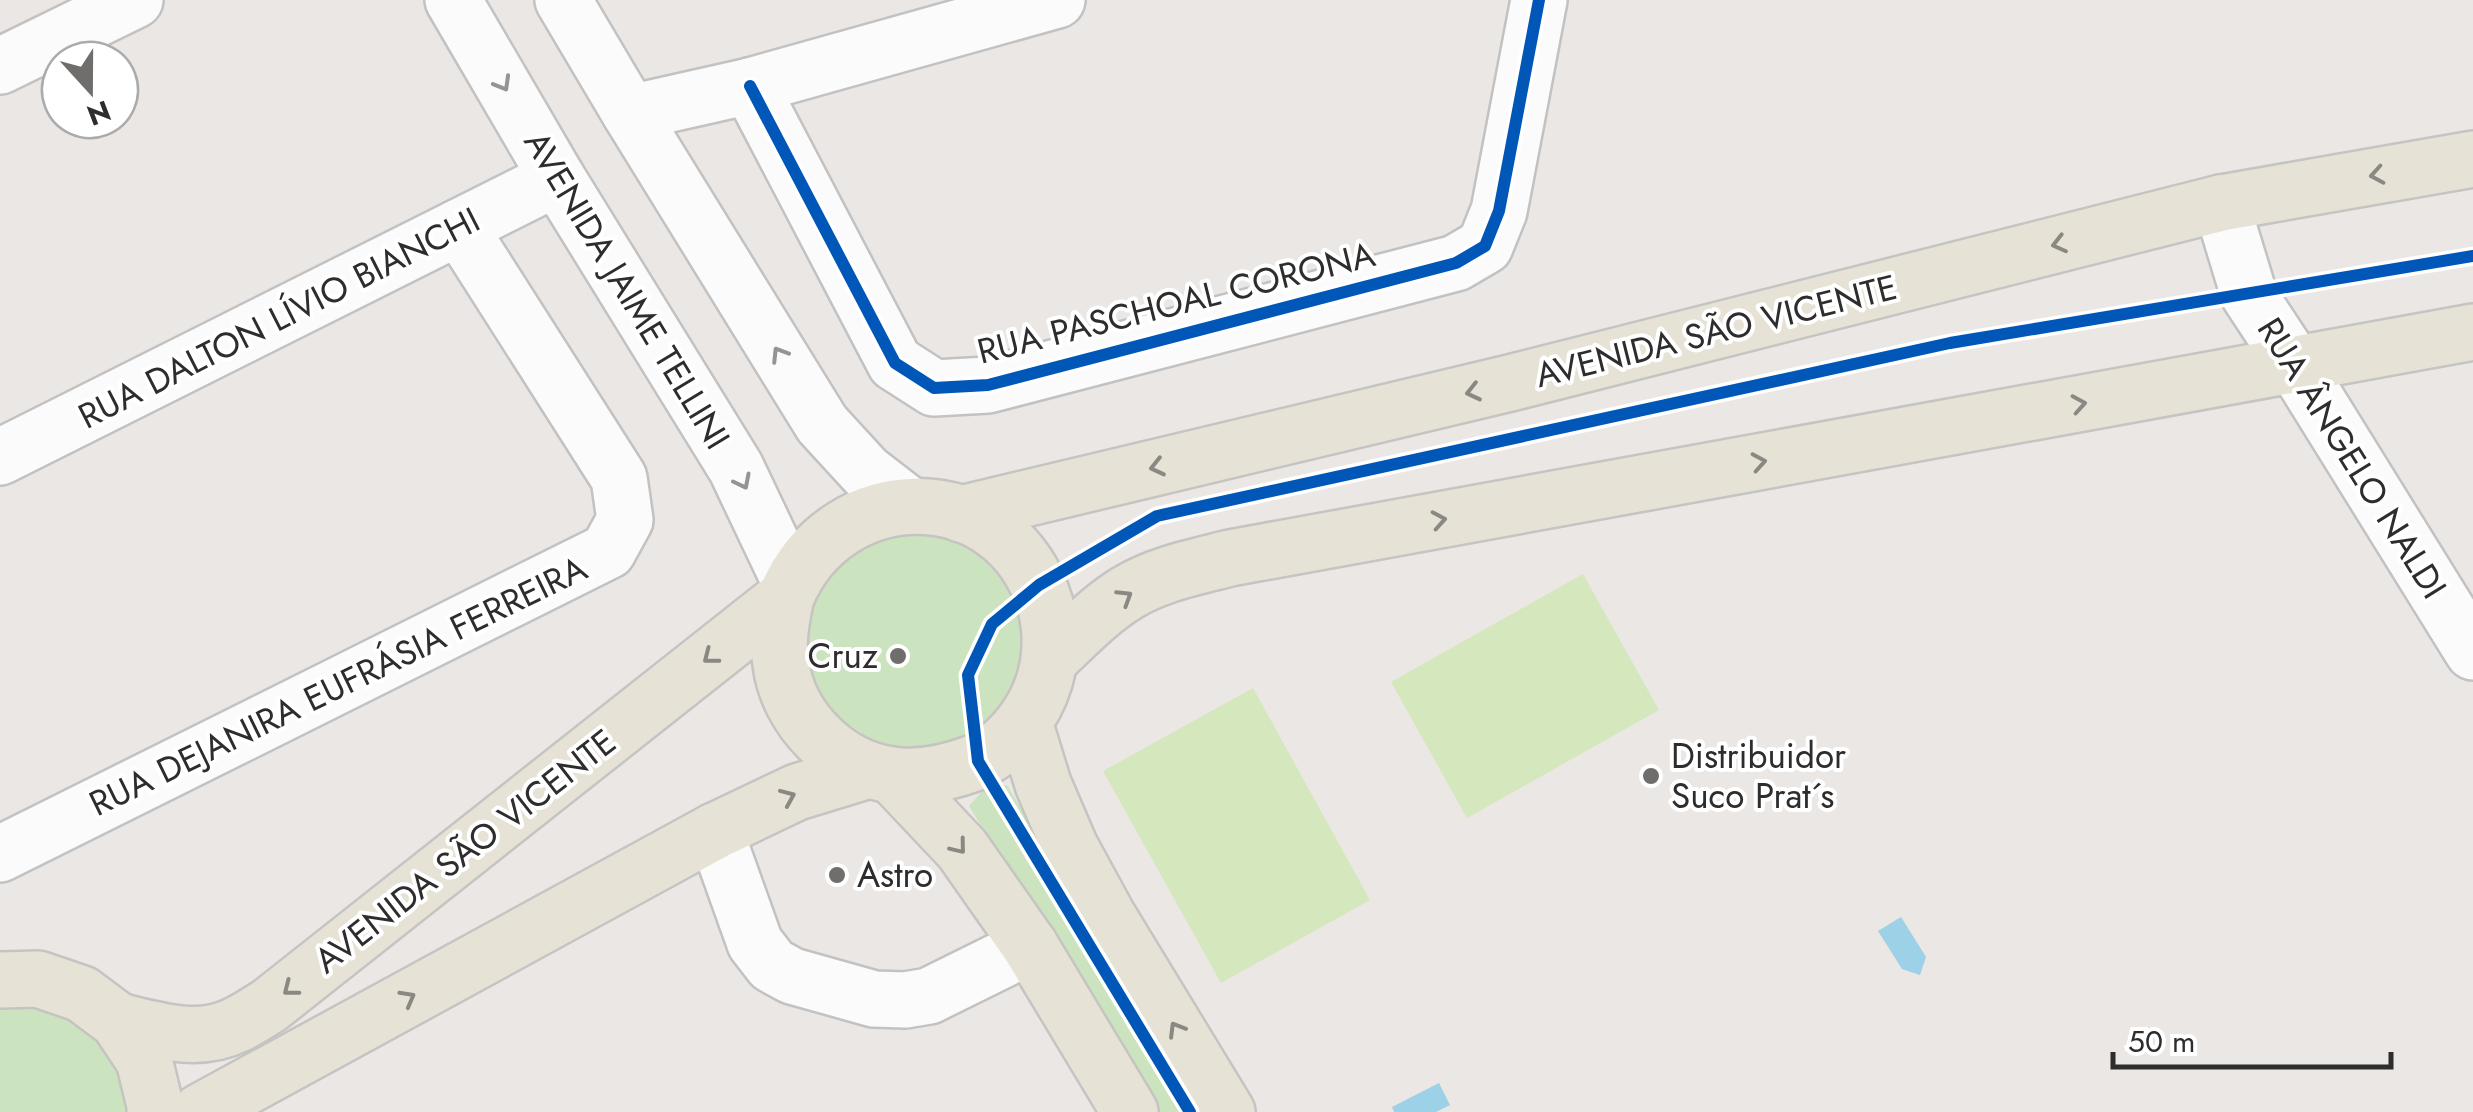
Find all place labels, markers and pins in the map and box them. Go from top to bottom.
place label: Cruz [808,631,878,681]
marker: Cruz [887,645,909,667]
place label: Distribuidor Suco Prat´s [1671,731,1846,821]
marker: Distribuidor Suco Prat´s [1640,765,1662,787]
place label: Astro [857,850,933,900]
marker: Astro [826,864,848,886]

